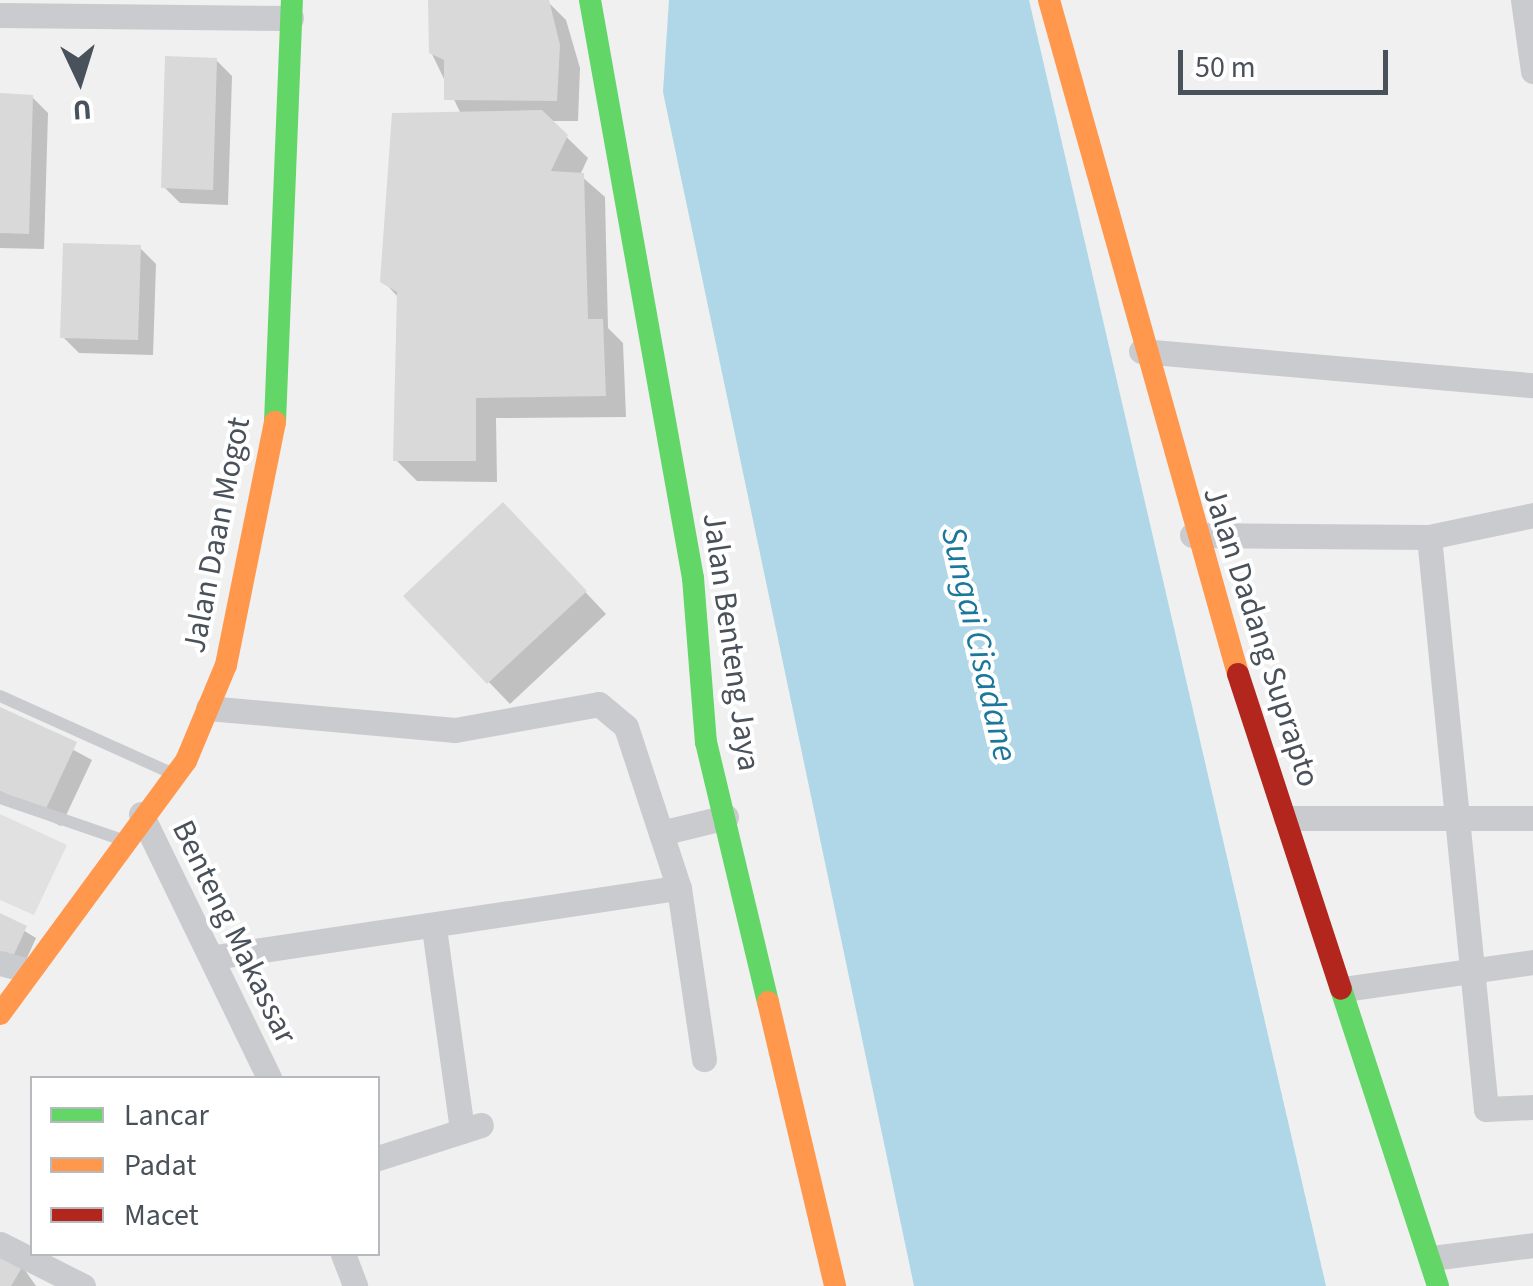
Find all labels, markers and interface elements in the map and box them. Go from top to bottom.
north arrow [30,30,130,130]
scale bar [1183,30,1393,92]
text: 50 m [1195,46,1256,89]
text: U [71,89,93,131]
street label: Jalan Daan Mogot [175,414,259,656]
street label: Jalan Dadang Suprapto [1194,482,1328,792]
street label: Jalan Benteng Jaya [694,511,768,773]
water label: Sungai Cisadane [932,522,1026,766]
street label: Benteng Makassar [163,814,305,1050]
legend [30,1076,380,1256]
text: Lancar [124,1094,209,1137]
text: Padat [124,1144,196,1187]
text: Macet [124,1194,199,1237]

